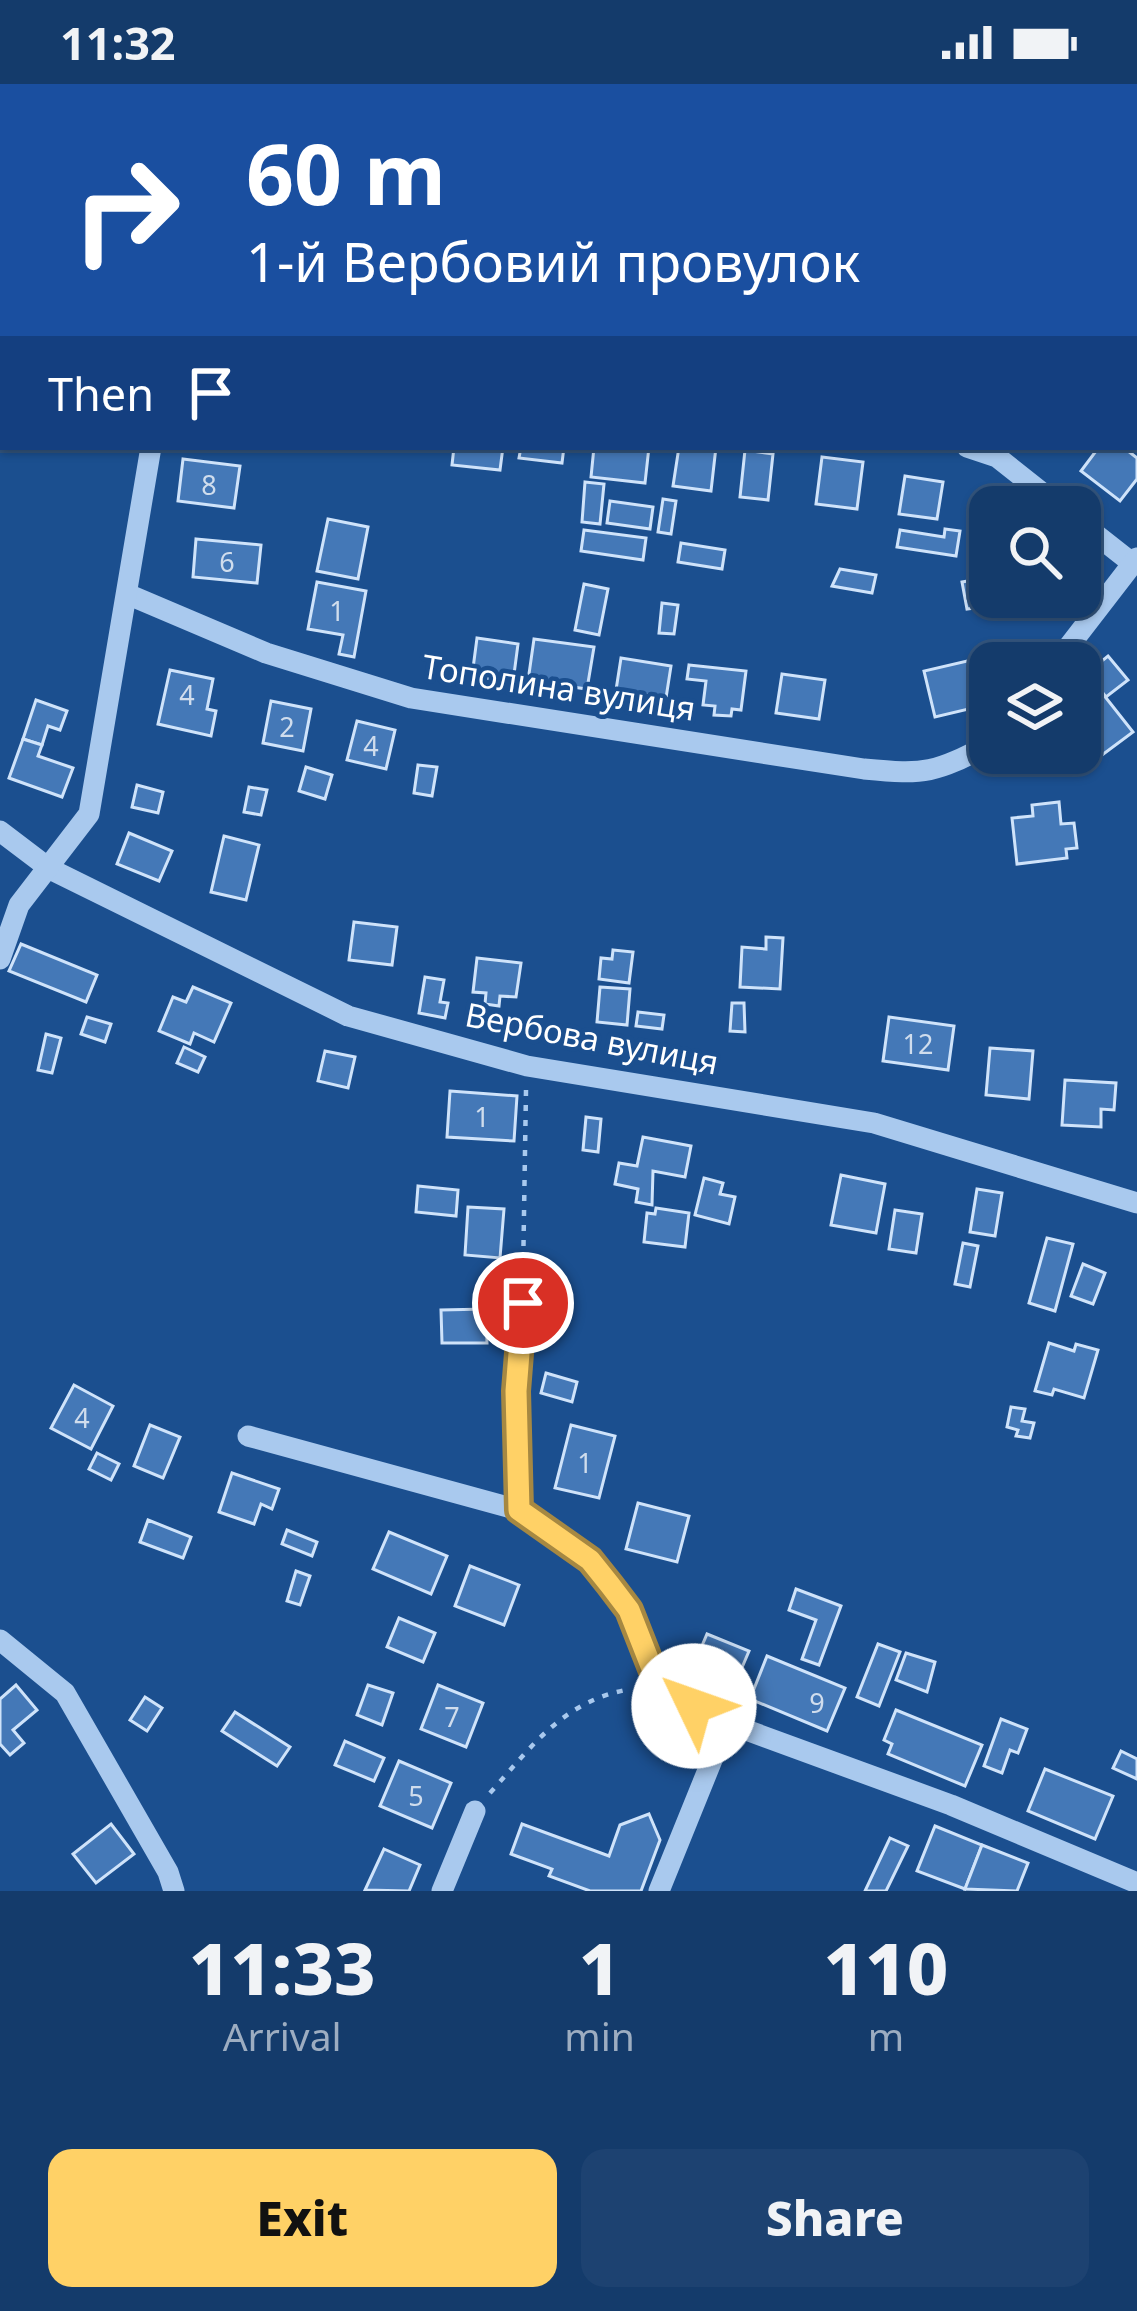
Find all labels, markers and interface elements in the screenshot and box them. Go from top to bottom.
text: 11:32 [60,12,176,73]
text: 60 m [246,115,446,230]
icon: right [48,132,204,288]
text: 1-й Вербовий провулок [246,224,860,298]
icon: arrive [178,360,244,426]
text: Then [48,363,154,424]
house number: 8 [201,466,217,503]
map controls [969,486,1101,774]
button: search [969,486,1101,618]
house number: 6 [219,543,235,580]
house number: 1 [329,592,345,629]
button: layers [969,642,1101,774]
street label: Тополина вулиця [419,643,699,731]
house number: 4 [179,676,195,713]
house number: 2 [279,708,295,745]
house number: 4 [363,727,379,764]
street label: Вербова вулиця [462,991,722,1085]
house number: 12 [903,1025,933,1062]
house number: 1 [474,1098,490,1135]
pin [472,1252,574,1354]
icon: arrive [490,1270,556,1336]
house number: 4 [74,1399,90,1436]
house number: 1 [577,1444,593,1481]
position arrow [631,1643,757,1769]
house number: 9 [809,1684,825,1721]
house number: 7 [444,1698,460,1735]
house number: 5 [408,1777,424,1814]
text: 11:33 [189,1918,376,2016]
text: 1 [579,1918,620,2016]
text: 110 [824,1918,948,2016]
text: Arrival [223,2009,342,2062]
text: min [564,2009,635,2062]
text: m [868,2009,904,2062]
button: Exit [48,2149,557,2287]
button: Share [581,2149,1089,2287]

